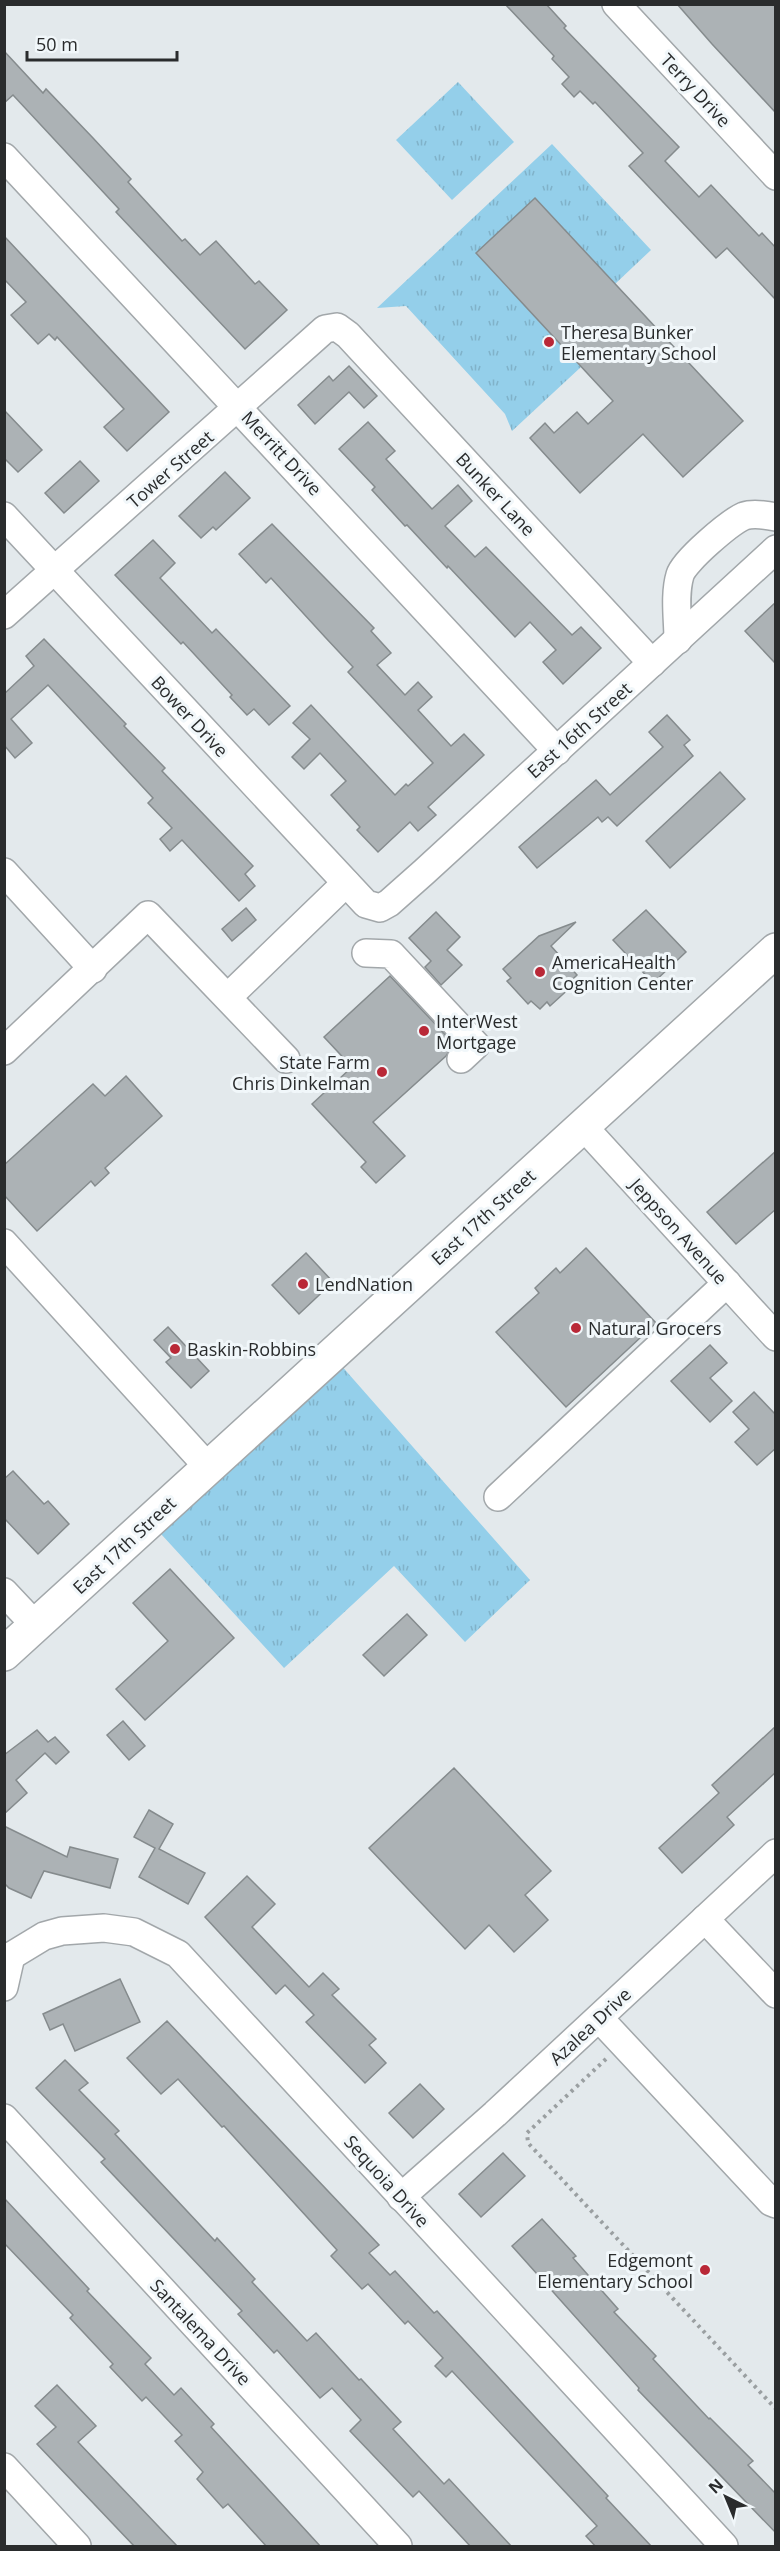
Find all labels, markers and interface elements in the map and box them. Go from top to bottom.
scale bar [27,24,177,62]
text: 50 m [36,32,78,56]
street label: Terry Drive [656,48,736,132]
place label: Theresa Bunker Elementary School [561,320,717,365]
marker: Theresa Bunker Elementary School [542,335,556,349]
street label: Merritt Drive [237,406,327,500]
street label: Tower Street [122,425,218,513]
street label: Bunker Lane [451,447,541,541]
street label: Bower Drive [146,670,234,762]
street label: East 16th Street [522,677,636,783]
place label: AmericaHealth Cognition Center [552,950,694,995]
marker: AmericaHealth Cognition Center [533,965,547,979]
place label: InterWest Mortgage [436,1009,518,1054]
marker: InterWest Mortgage [417,1024,431,1038]
place label: State Farm Chris Dinkelman [232,1050,370,1095]
marker: State Farm Chris Dinkelman [375,1065,389,1079]
street label: East 17th Street [426,1164,540,1270]
street label: Jeppson Avenue [624,1171,733,1289]
place label: LendNation [315,1272,413,1296]
marker: LendNation [296,1277,310,1291]
place label: Natural Grocers [588,1316,722,1340]
marker: Natural Grocers [569,1321,583,1335]
place label: Baskin-Robbins [187,1337,316,1361]
marker: Baskin-Robbins [168,1342,182,1356]
street label: East 17th Street [67,1491,181,1599]
street label: Azalea Drive [544,1982,636,2070]
street label: Sequoia Drive [339,2130,435,2232]
place label: Edgemont Elementary School [537,2248,693,2293]
marker: Edgemont Elementary School [698,2263,712,2277]
street label: Santalema Drive [145,2274,257,2390]
north arrow [696,2467,756,2527]
text: N [704,2474,728,2499]

